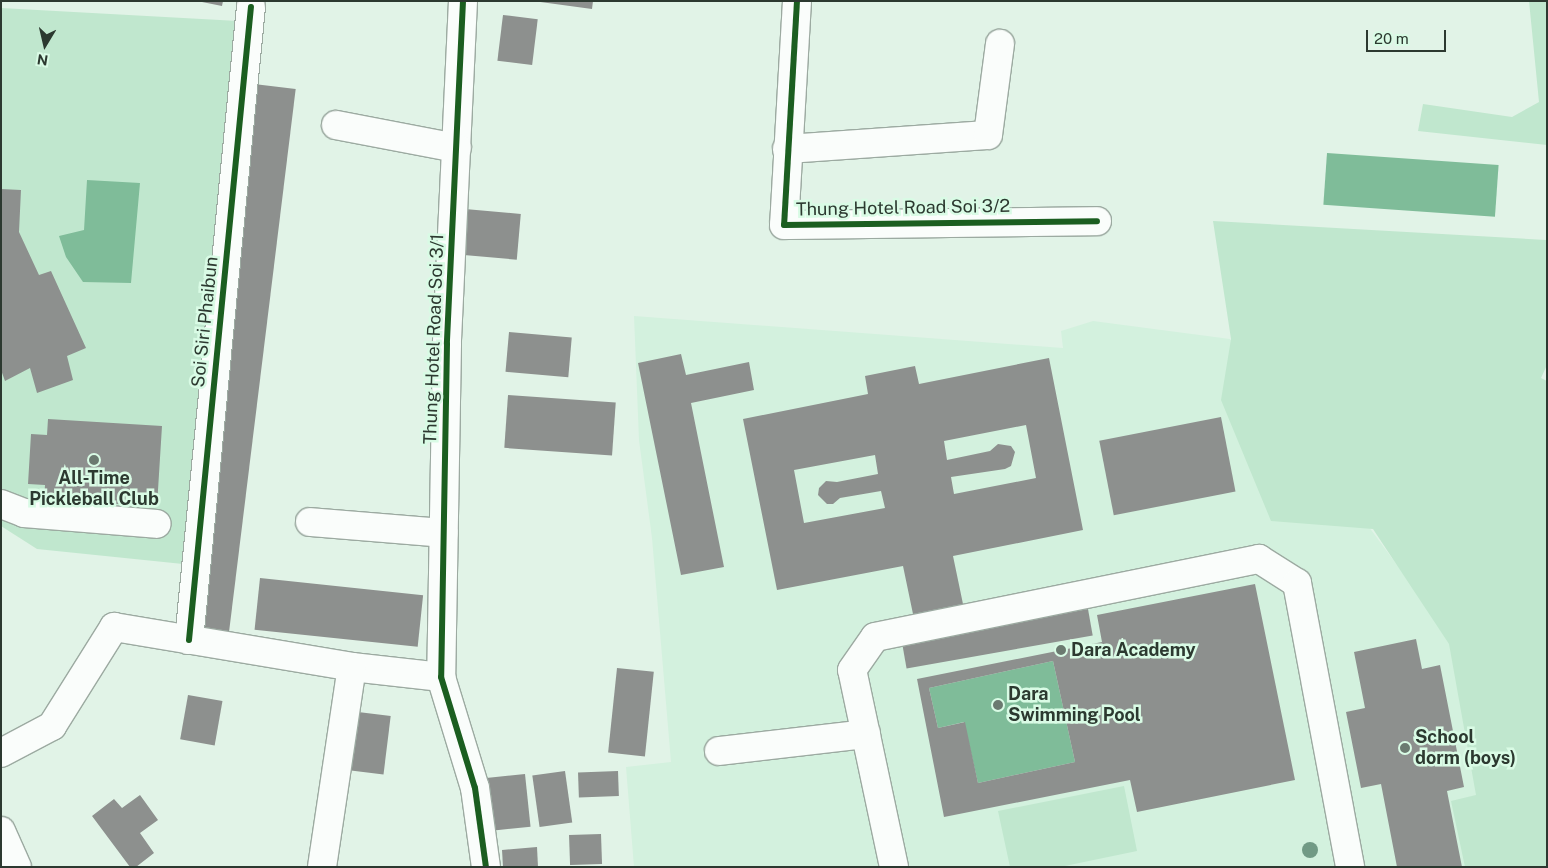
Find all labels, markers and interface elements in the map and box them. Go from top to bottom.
north arrow [20,20,70,70]
scale bar [1368,20,1448,52]
text: 20 m [1374,30,1409,47]
text: N [36,51,49,69]
street label: Thung Hotel Road Soi 3/2 [796,195,1010,221]
street label: Thung Hotel Road Soi 3/1 [420,233,448,445]
street label: Soi Siri Phaibun [187,255,223,389]
marker: All-Time Pickleball Club [88,454,100,466]
place label: All-Time Pickleball Club [29,468,159,510]
place label: Dara Academy [1071,639,1196,661]
marker: Dara Academy [1055,644,1067,656]
place label: Dara Swimming Pool [1008,684,1141,726]
marker: Dara Swimming Pool [992,699,1004,711]
place label: School dorm (boys) [1415,727,1516,770]
marker: School dorm (boys) [1399,742,1411,754]

